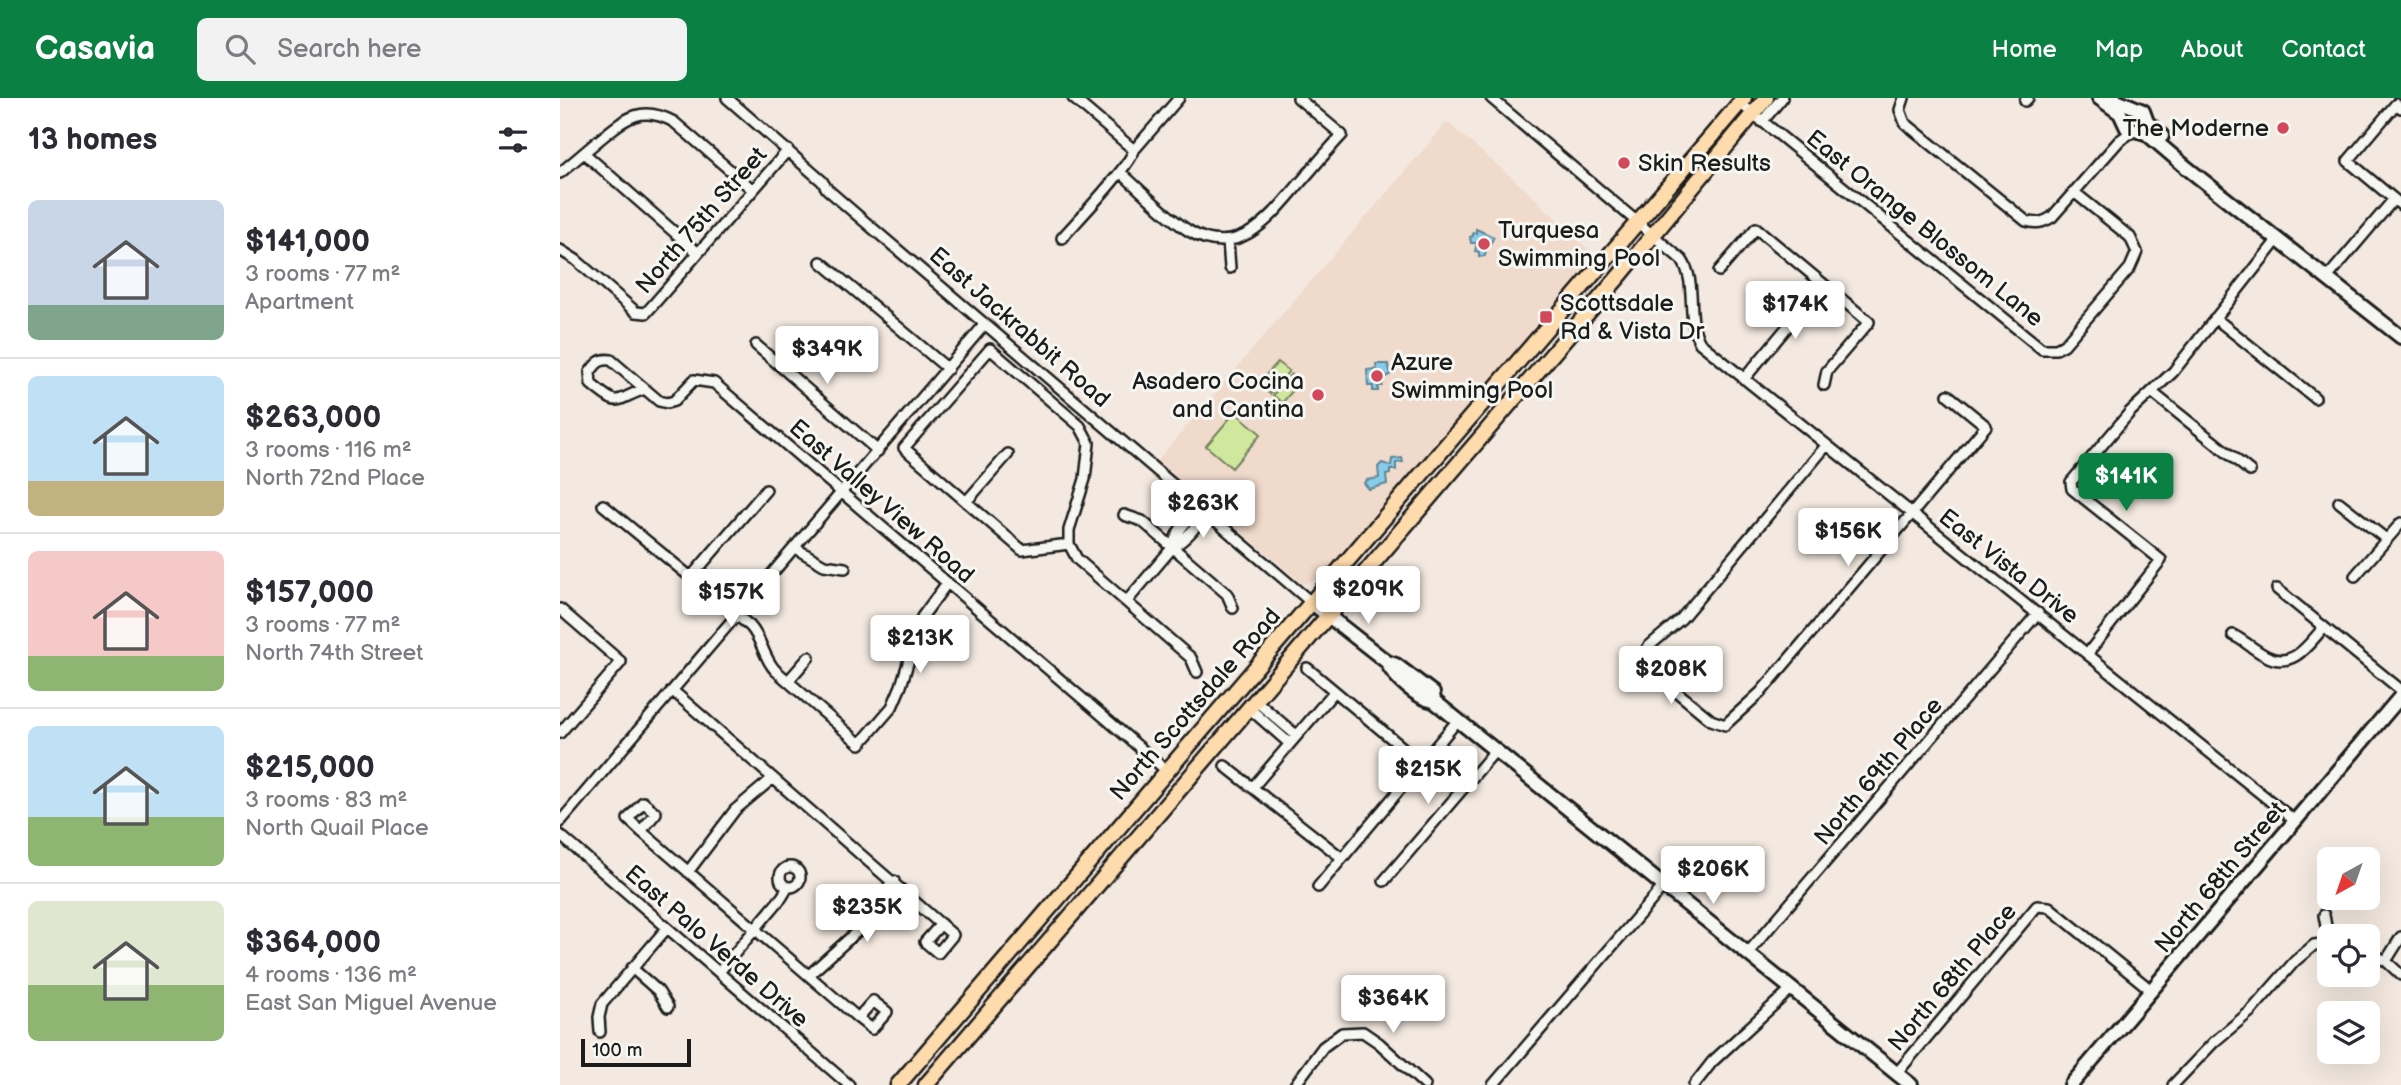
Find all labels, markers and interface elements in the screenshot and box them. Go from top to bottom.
search box [197,18,687,81]
text: Casavia [35,29,155,69]
icon: search [221,30,259,68]
text: Search here [277,34,421,65]
text: Home [1992,35,2057,64]
text: Map [2095,35,2143,64]
text: About [2181,35,2243,64]
text: Contact [2281,35,2366,64]
place label: The Moderne [2122,114,2269,143]
marker: The Moderne [2275,120,2291,136]
icon: filters [494,121,532,159]
text: 13 homes [28,122,157,158]
street label: East Orange Blossom Lane [1800,124,2049,333]
street label: North 75th Street [630,140,773,300]
place label: Skin Results [1638,149,1771,178]
marker: Skin Results [1616,155,1632,171]
place label: Turquesa Swimming Pool [1498,216,1660,273]
text: $141,000 [245,224,370,260]
icon: home [84,228,168,312]
marker: Turquesa Swimming Pool [1476,236,1492,252]
street label: East Jackrabbit Road [923,241,1116,414]
text: 3 rooms · 77 m² [245,260,401,288]
pin: $174K [1746,282,1844,341]
text: Apartment [245,288,354,316]
place label: Scottsdale Rd & Vista Dr [1560,289,1705,346]
text: $174K [1762,290,1828,318]
marker: Scottsdale Rd & Vista Dr [1538,309,1554,325]
pin: $349K [778,327,876,386]
text: $349K [791,335,863,363]
place label: Azure Swimming Pool [1391,348,1553,405]
place label: Asadero Cocina and Cantina [1132,367,1304,424]
marker: Azure Swimming Pool [1369,368,1385,384]
marker: Asadero Cocina and Cantina [1310,387,1326,403]
text: $263,000 [245,400,381,436]
icon: home [84,404,168,488]
street label: East Valley View Road [783,413,980,590]
text: 3 rooms · 116 m² [245,436,412,464]
pin: $141K [2077,454,2175,513]
text: $141K [2094,462,2158,490]
text: North 72nd Place [245,464,425,492]
pin: $263K [1154,480,1252,540]
text: $263K [1167,489,1239,517]
street label: East Vista Drive [1933,503,2085,630]
pin: $156K [1799,508,1897,568]
text: $156K [1814,517,1882,545]
pin: $209K [1319,566,1417,626]
pin: $157K [682,570,780,629]
text: $157,000 [245,575,374,611]
text: $209K [1332,575,1404,603]
text: $157K [698,578,764,606]
icon: home [84,579,168,663]
street label: North Scottsdale Road [1104,602,1287,806]
text: 3 rooms · 77 m² [245,611,401,639]
pin: $213K [871,616,969,675]
text: $213K [886,624,954,652]
text: North 74th Street [245,639,423,667]
pin: $208K [1622,646,1720,706]
text: $208K [1635,655,1707,683]
street label: North 69th Place [1808,691,1949,851]
pin: $215K [1379,746,1477,806]
text: $215,000 [245,750,375,786]
icon: home [84,754,168,838]
text: $215K [1394,755,1462,783]
text: 3 rooms · 83 m² [245,786,407,814]
street label: North 68th Street [2149,795,2293,959]
text: North Quail Place [245,814,429,842]
pin: $206K [1664,846,1762,906]
north arrow [2317,847,2380,910]
map controls [2317,847,2380,1064]
text: $206K [1677,855,1749,883]
street label: East Palo Verde Drive [619,859,814,1034]
pin: $235K [818,884,916,944]
text: $235K [832,893,902,921]
street label: North 68th Place [1882,897,2023,1057]
button: locate [2317,924,2380,987]
text: $364,000 [245,925,381,961]
icon: home [84,929,168,1013]
text: 4 rooms · 136 m² [245,961,417,989]
pin: $364K [1344,976,1442,1035]
text: $364K [1357,984,1429,1012]
text: East San Miguel Avenue [245,989,497,1017]
button: layers [2317,1001,2380,1064]
scale bar [581,1036,691,1068]
text: 100 m [592,1039,643,1062]

